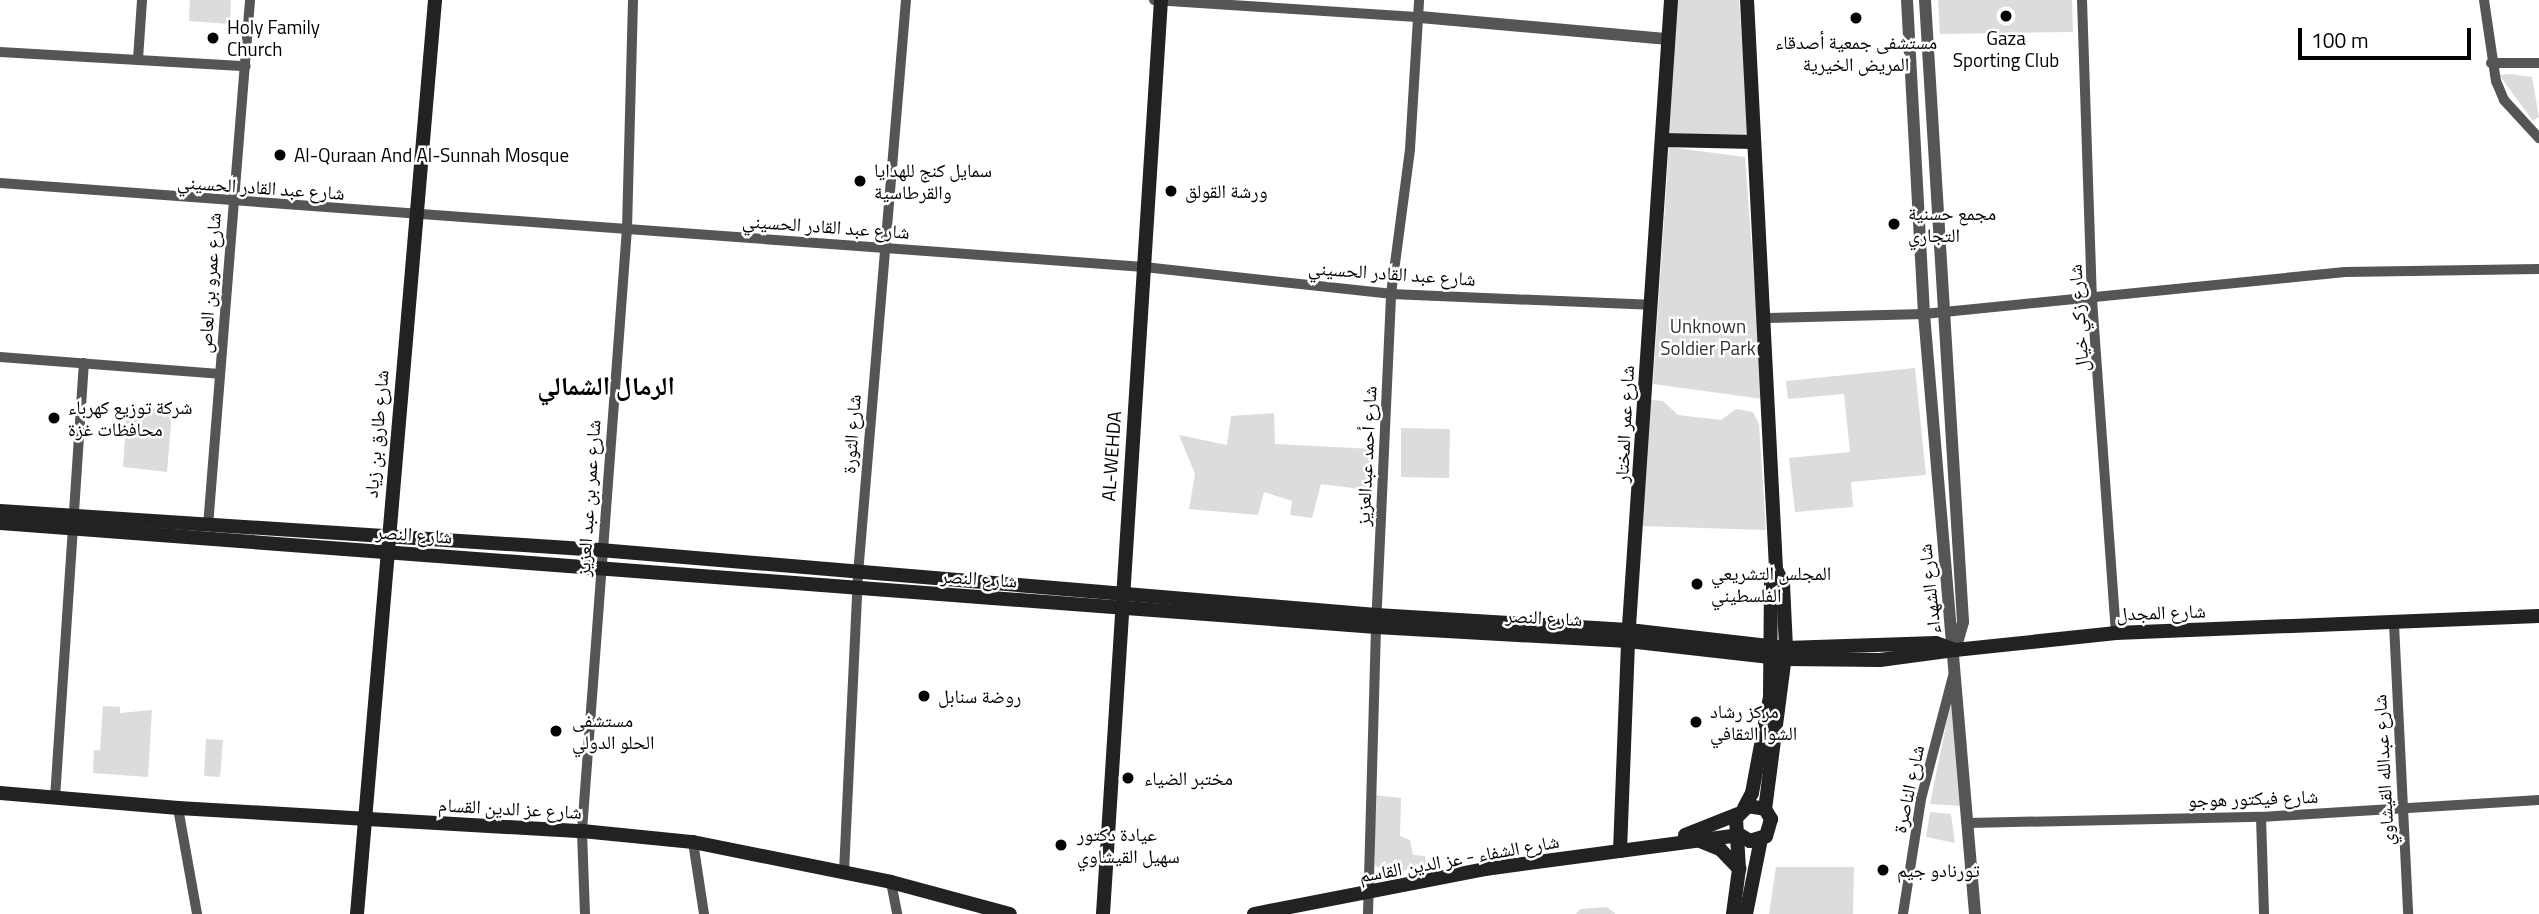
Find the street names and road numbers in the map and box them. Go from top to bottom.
street label: شارع عبد القادر الحسيني [176,170,346,204]
street label: شارع عبد القادر الحسيني [741,209,911,243]
street label: شارع عمرو بن العاص [193,212,225,354]
street label: شارع عبد القادر الحسيني [1307,256,1477,290]
street label: شارع زكي خيال [2063,263,2093,373]
street label: شارع عمر المختار [1610,365,1638,483]
street label: شارع طارق بن زياد [359,369,393,499]
street label: شارع أحمد عبدالعزيز [1351,385,1381,527]
street label: شارع الثورة [837,393,865,475]
street label: AL-WEHDA [1096,410,1126,502]
street label: شارع عمر بن عبد العزيز [571,419,605,577]
street label: شارع النصر [375,520,453,548]
street label: شارع الشهداء [1913,543,1945,635]
street label: شارع النصر [940,564,1018,592]
street label: شارع المجدل [2116,599,2206,625]
street label: شارع النصر [1505,604,1583,630]
street label: شارع عبدالله القيشاوي [2368,694,2398,846]
street label: شارع الناصرة [1888,743,1928,835]
street label: شارع فيكتور هوجو [2187,784,2319,812]
street label: شارع عز الدين القسام [438,793,582,823]
street label: شارع الشفاء - عز الدين القاسم [1357,829,1561,887]

